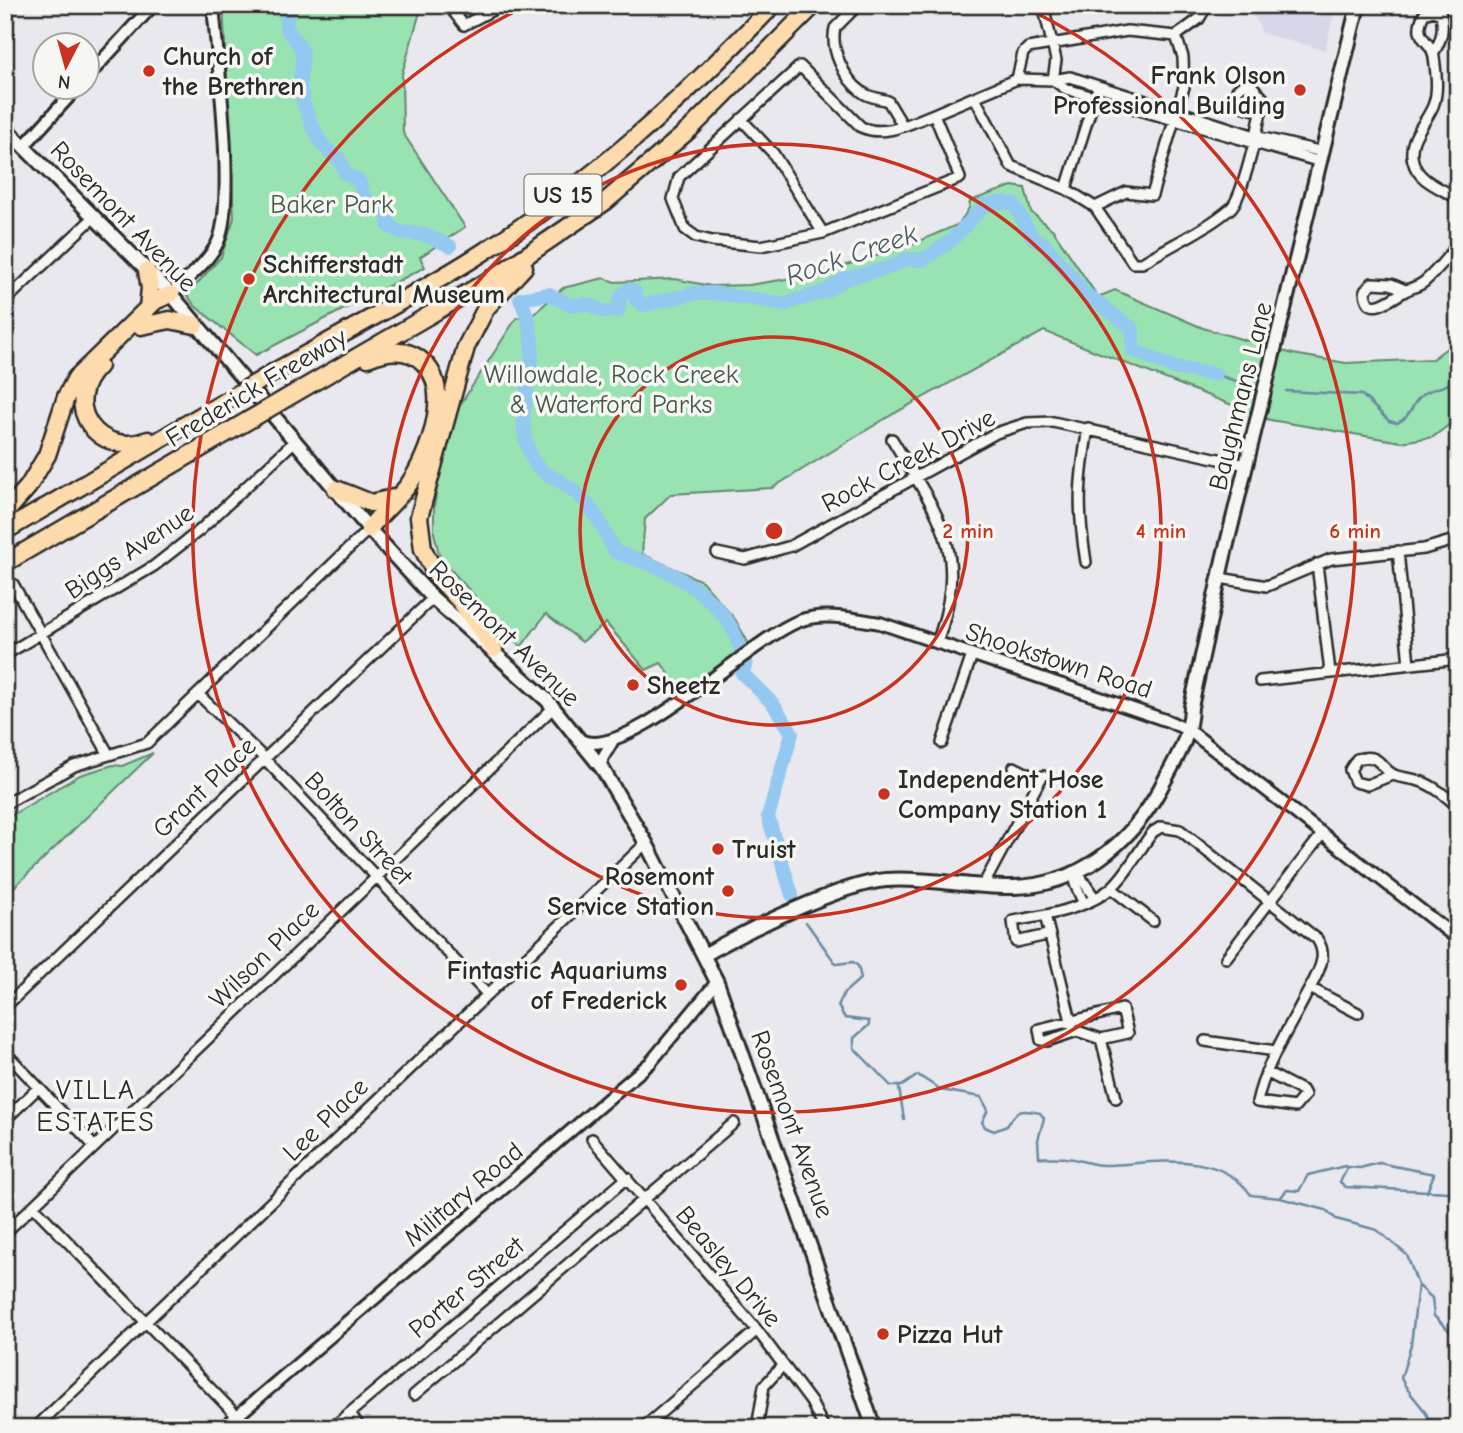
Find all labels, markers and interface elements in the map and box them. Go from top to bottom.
north arrow [32,32,102,102]
place label: Church of the Brethren [162,42,304,102]
place label: Frank Olson Professional Building [1053,61,1286,121]
marker: Church of the Brethren [141,63,157,79]
text: N [57,70,72,93]
marker: Frank Olson Professional Building [1292,82,1308,98]
street label: Rosemont Avenue [44,135,203,298]
road number: US 15 [524,174,602,216]
park label: Baker Park [270,190,394,220]
water label: Rock Creek [781,217,922,292]
place label: Schifferstadt Architectural Museum [263,250,505,310]
marker: Schifferstadt Architectural Museum [241,271,257,287]
street label: Baughmans Lane [1203,299,1279,493]
street label: Frederick Freeway [161,322,353,454]
park label: Willowdale, Rock Creek & Waterford Parks [484,360,739,420]
street label: Rock Creek Drive [817,403,1000,519]
street label: Biggs Avenue [60,498,199,606]
centre of rings [762,519,786,543]
text: 2 min [942,519,994,543]
text: 4 min [1136,519,1186,543]
text: 6 min [1329,519,1381,543]
street label: Rosemont Avenue [423,554,586,713]
street label: Shookstown Road [962,617,1156,705]
place label: Sheetz [647,671,720,701]
marker: Sheetz [625,677,641,693]
street label: Grant Place [147,731,262,844]
place label: Independent Hose Company Station 1 [898,765,1107,825]
street label: Bolton Street [298,766,419,893]
marker: Independent Hose Company Station 1 [876,786,892,802]
place label: Truist [732,835,796,865]
marker: Truist [710,841,726,857]
place label: Rosemont Service Station [547,862,714,922]
marker: Rosemont Service Station [720,883,736,899]
street label: Wilson Place [204,895,326,1014]
place label: Fintastic Aquariums of Frederick [447,956,667,1016]
marker: Fintastic Aquariums of Frederick [673,977,689,993]
street label: Rosemont Avenue [744,1026,840,1222]
street label: Lee Place [277,1072,374,1168]
district label: VILLA ESTATES [36,1074,156,1138]
street label: Military Road [398,1136,529,1253]
street label: Beasley Drive [669,1200,787,1333]
street label: Porter Street [403,1230,532,1345]
place label: Pizza Hut [897,1320,1003,1350]
marker: Pizza Hut [875,1326,891,1342]

